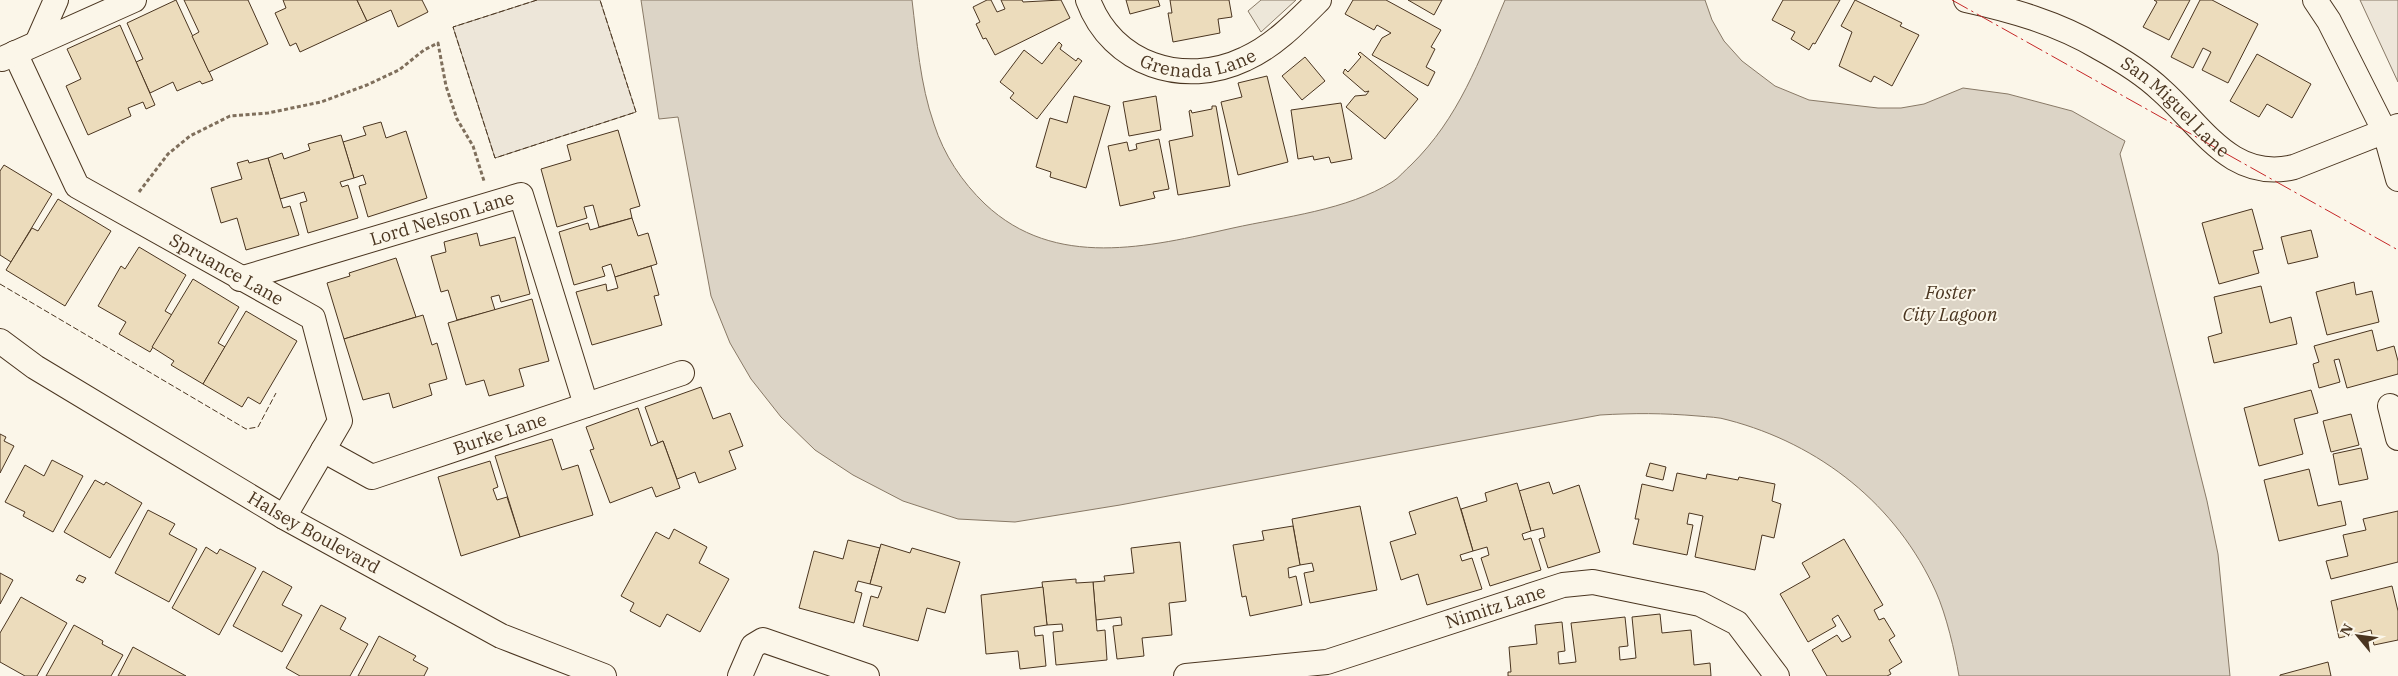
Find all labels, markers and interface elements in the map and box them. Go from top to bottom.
street label: Grenada Lane [1136,43,1260,82]
street label: San Miguel Lane [2117,51,2234,162]
street label: Lord Nelson Lane [367,186,517,250]
street label: Spruance Lane [166,228,288,310]
water label: Foster City Lagoon [1902,280,1998,326]
street label: Burke Lane [450,407,549,460]
street label: Halsey Boulevard [244,486,384,578]
street label: Nimitz Lane [1442,579,1548,634]
north arrow [2333,611,2383,661]
text: N [2336,620,2357,639]

